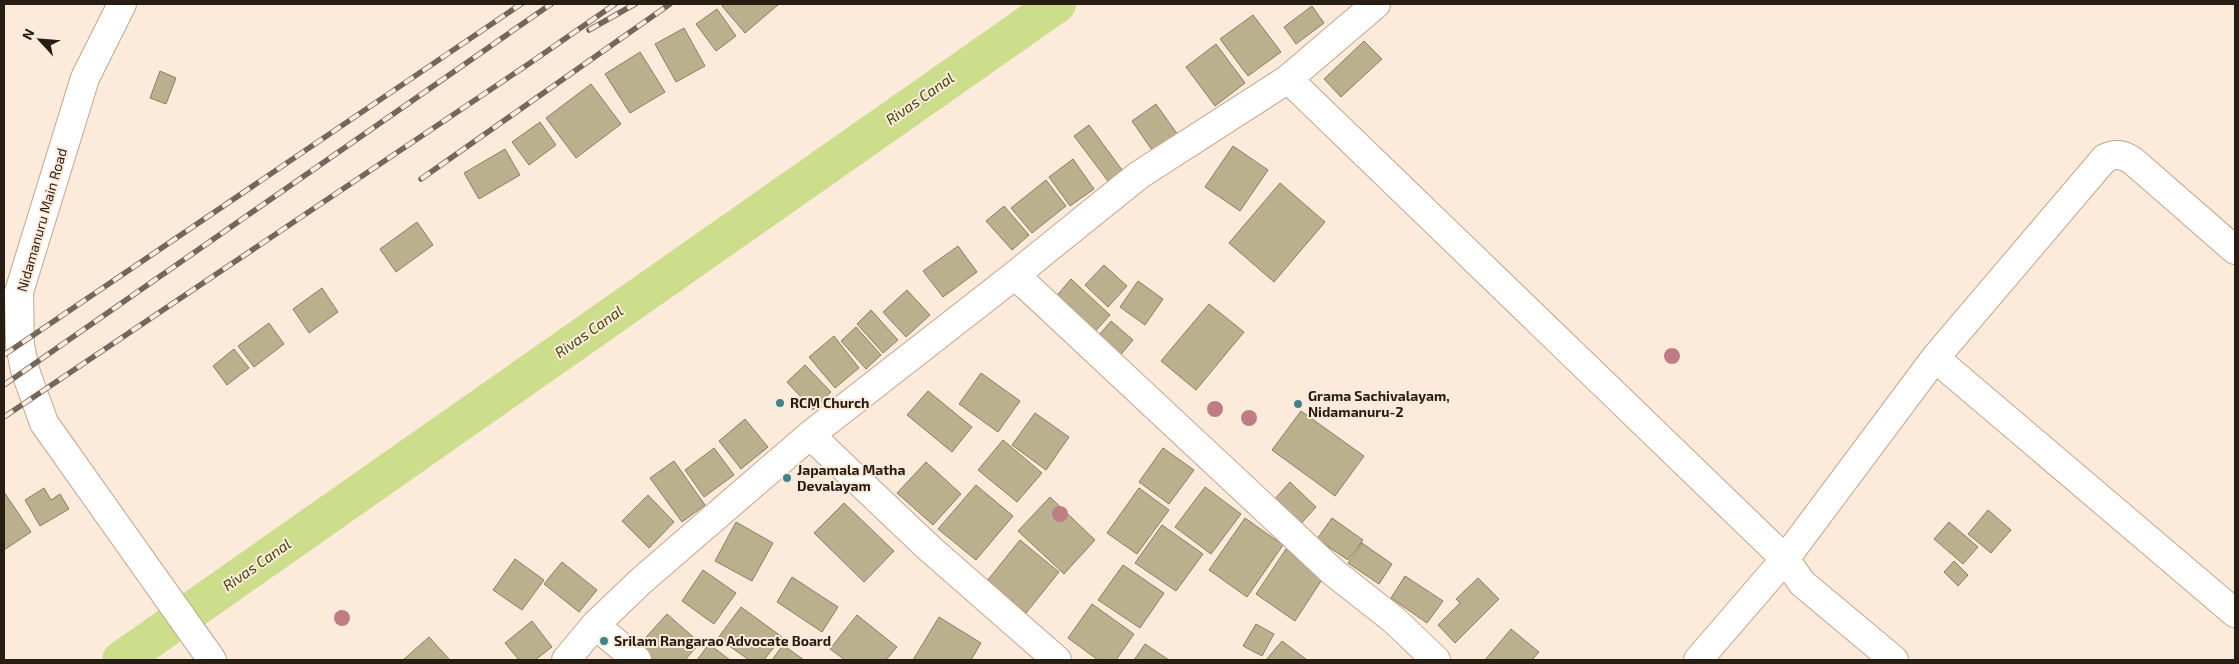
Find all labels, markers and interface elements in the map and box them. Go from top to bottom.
north arrow [15,15,65,65]
text: N [18,26,38,42]
water label: Rivas Canal [882,68,957,128]
street label: Nidamanuru Main Road [13,146,70,294]
water label: Rivas Canal [551,301,626,361]
place label: Grama Sachivalayam, Nidamanuru-2 [1308,387,1450,420]
place label: RCM Church [790,394,869,411]
marker: RCM Church [774,397,786,409]
marker: Grama Sachivalayam, Nidamanuru-2 [1292,398,1304,410]
place label: Japamala Matha Devalayam [797,461,905,494]
marker: Japamala Matha Devalayam [781,472,793,484]
water label: Rivas Canal [219,534,294,594]
place label: Srilam Rangarao Advocate Board [614,632,831,649]
marker: Srilam Rangarao Advocate Board [598,635,610,647]

